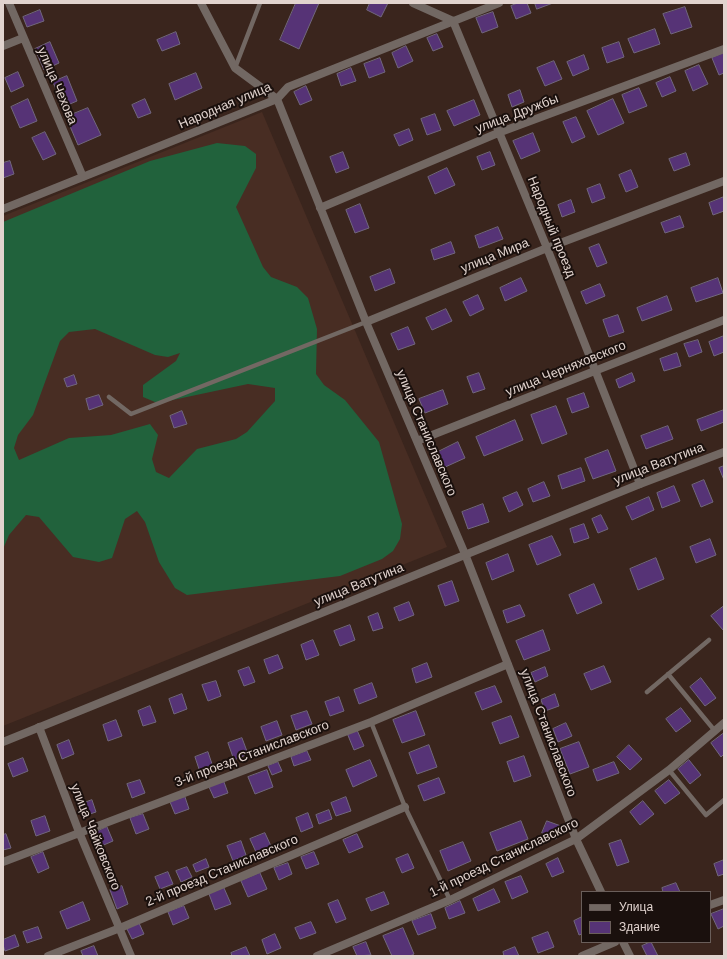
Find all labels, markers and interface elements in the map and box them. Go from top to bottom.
street label: улица Чехова [34,45,80,127]
street label: Народная улица [176,79,274,133]
street label: улица Дружбы [473,91,561,137]
street label: Народный проезд [524,174,578,280]
street label: улица Мира [459,235,531,277]
street label: улица Черняховского [504,338,628,400]
street label: улица Станиславского [392,368,460,498]
street label: улица Ватутина [612,440,706,488]
street label: улица Ватутина [312,560,406,610]
street label: улица Станиславского [516,667,580,799]
street label: 3-й проезд Станиславского [173,717,331,791]
street label: улица Чайковского [66,781,124,893]
street label: 1-й проезд Станиславского [427,815,581,901]
street label: 2-й проезд Станиславского [143,832,301,910]
legend [581,891,711,943]
text: Улица [619,900,653,914]
text: Здание [619,920,660,934]

